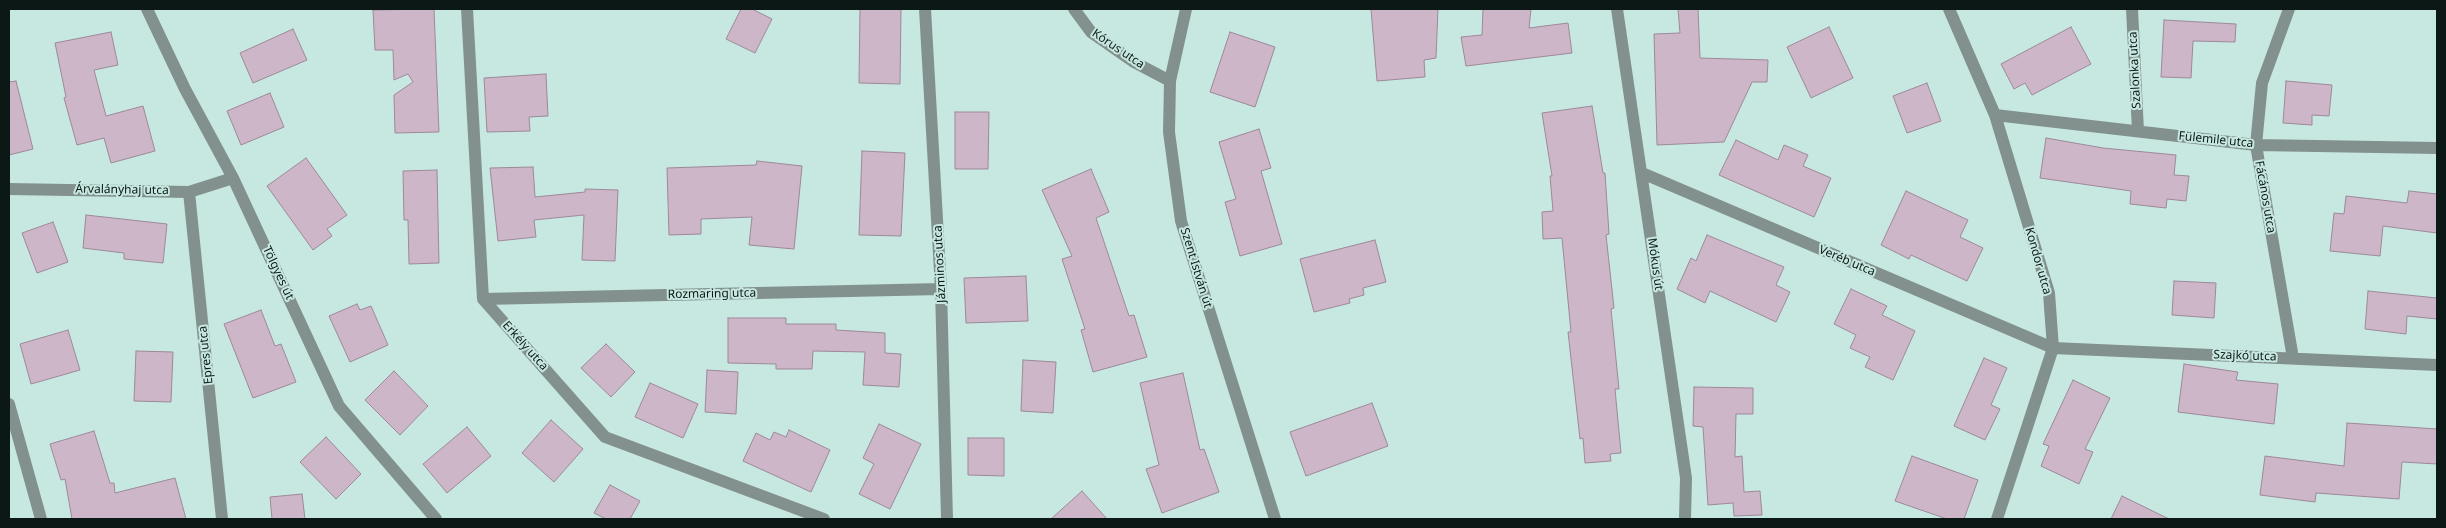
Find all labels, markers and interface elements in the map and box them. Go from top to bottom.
street label: Kórus utca [1089,26,1147,72]
street label: Szalonka utca [2126,31,2144,109]
street label: Fülemile utca [2178,129,2254,151]
street label: Fácános utca [2252,160,2278,234]
street label: Árvalányhaj utca [75,182,169,198]
street label: Jázminos utca [931,225,949,303]
street label: Szent István út [1177,226,1215,310]
street label: Kondor utca [2022,226,2054,296]
street label: Mókus út [1644,237,1666,291]
street label: Veréb utca [1817,243,1877,279]
street label: Tölgyes út [259,244,297,302]
street label: Rozmaring utca [668,286,756,302]
street label: Erkély utca [499,318,551,374]
street label: Epres utca [196,325,216,385]
street label: Szajkó utca [2213,348,2277,364]

